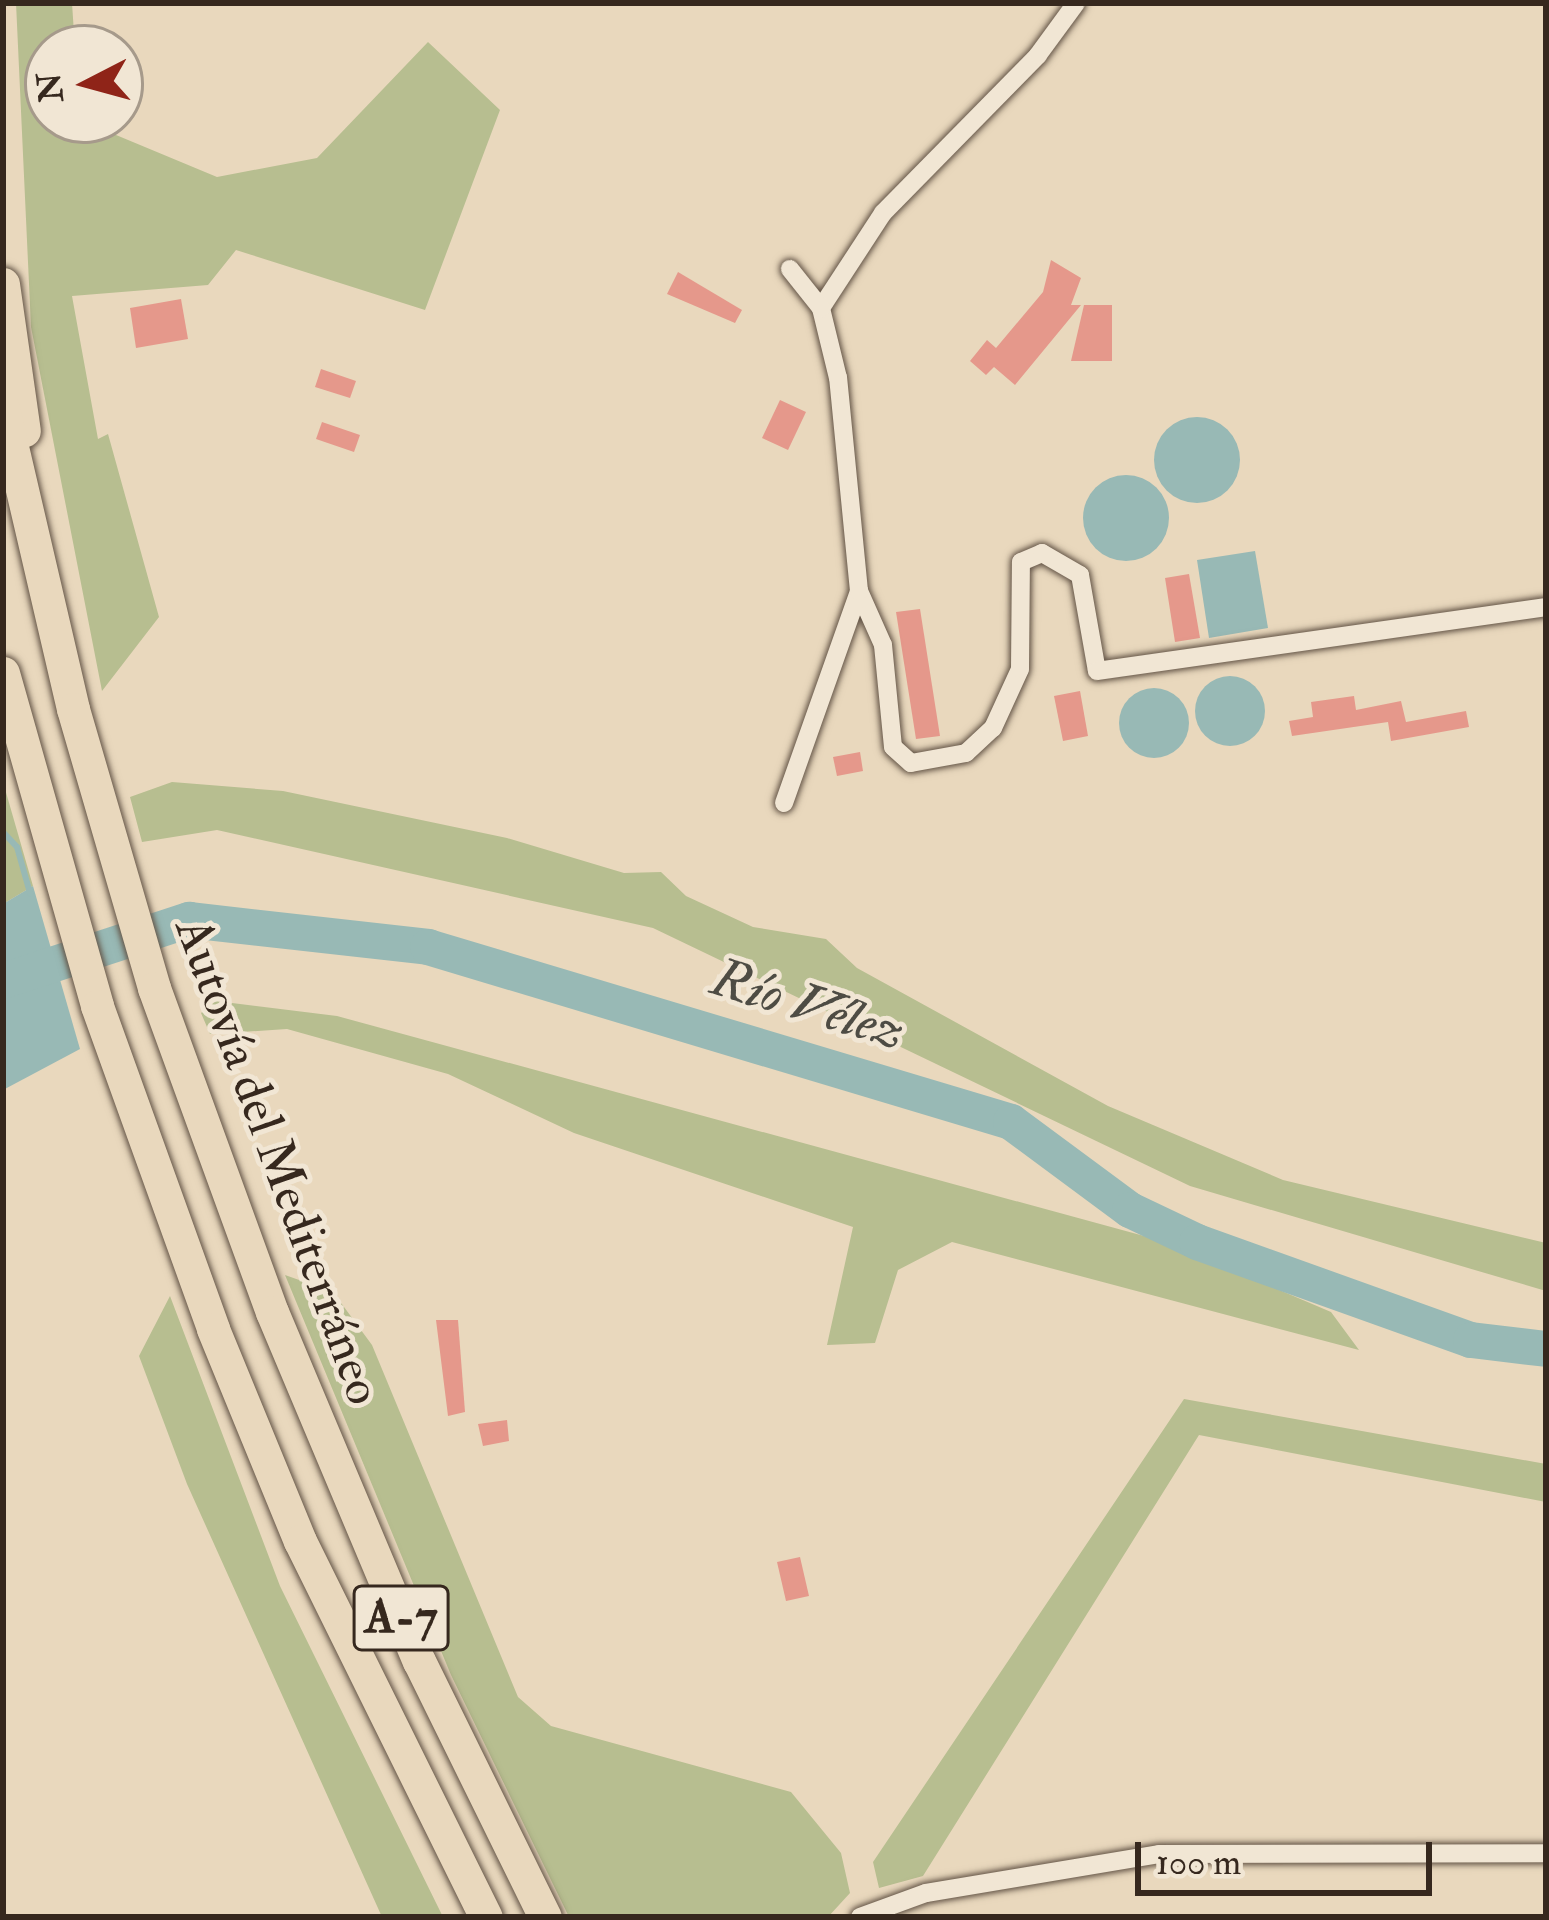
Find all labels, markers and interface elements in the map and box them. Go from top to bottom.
north arrow [24,24,144,144]
text: N [29,71,73,104]
street label: Autovía del Mediterráneo [161,909,395,1413]
water label: Río Vélez [704,945,912,1065]
road number: A-7 [350,1576,452,1660]
scale bar [1141,1818,1438,1892]
text: 100 m [1156,1840,1241,1885]

